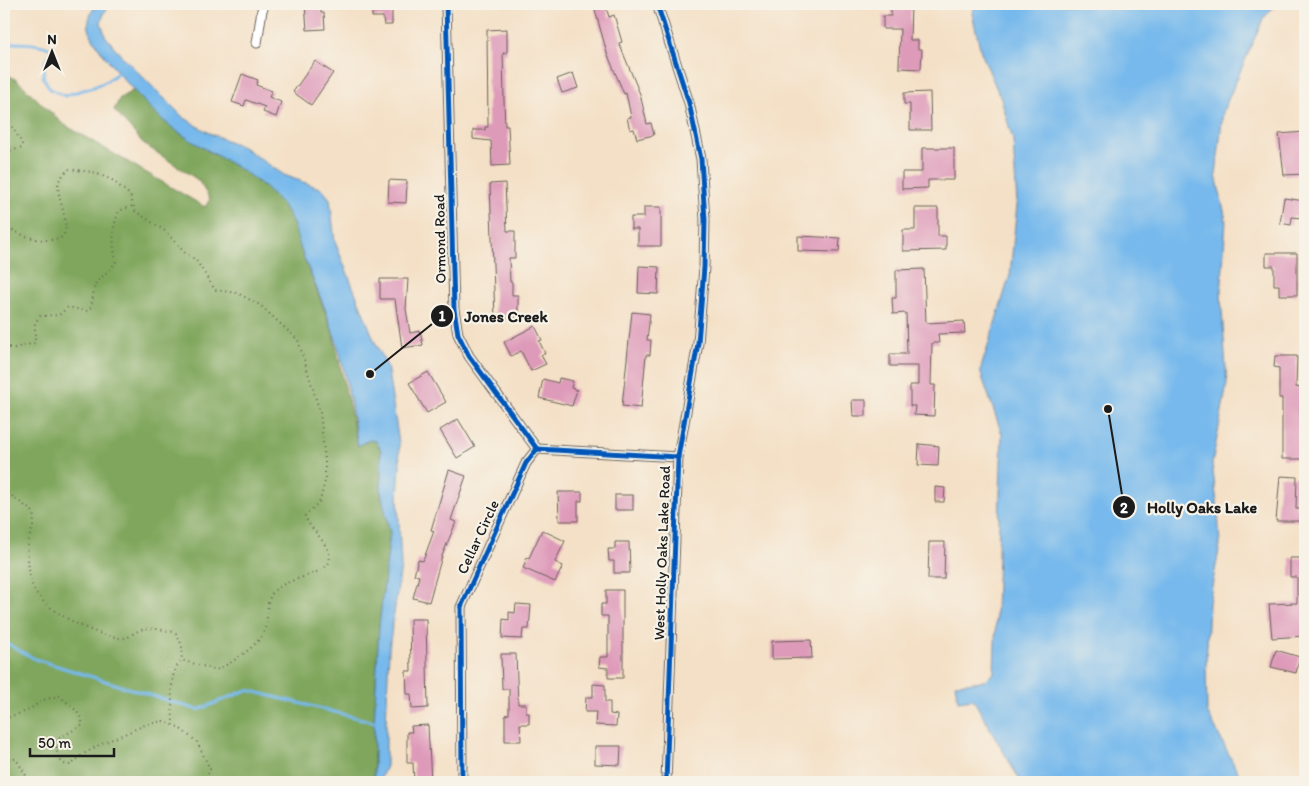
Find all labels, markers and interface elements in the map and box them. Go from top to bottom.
north arrow [28,28,78,78]
text: N [47,31,57,48]
street label: Ormond Road [430,194,450,284]
callout: Jones Creek [429,300,557,331]
text: 1 [439,307,446,325]
text: Jones Creek [463,307,548,326]
street label: West Holly Oaks Lake Road [650,465,674,641]
callout: Holly Oaks Lake [1111,492,1267,523]
street label: Cellar Circle [453,497,503,577]
text: Holly Oaks Lake [1147,498,1257,518]
text: 2 [1120,499,1128,517]
scale bar [30,726,114,758]
text: 50 m [38,734,71,752]

